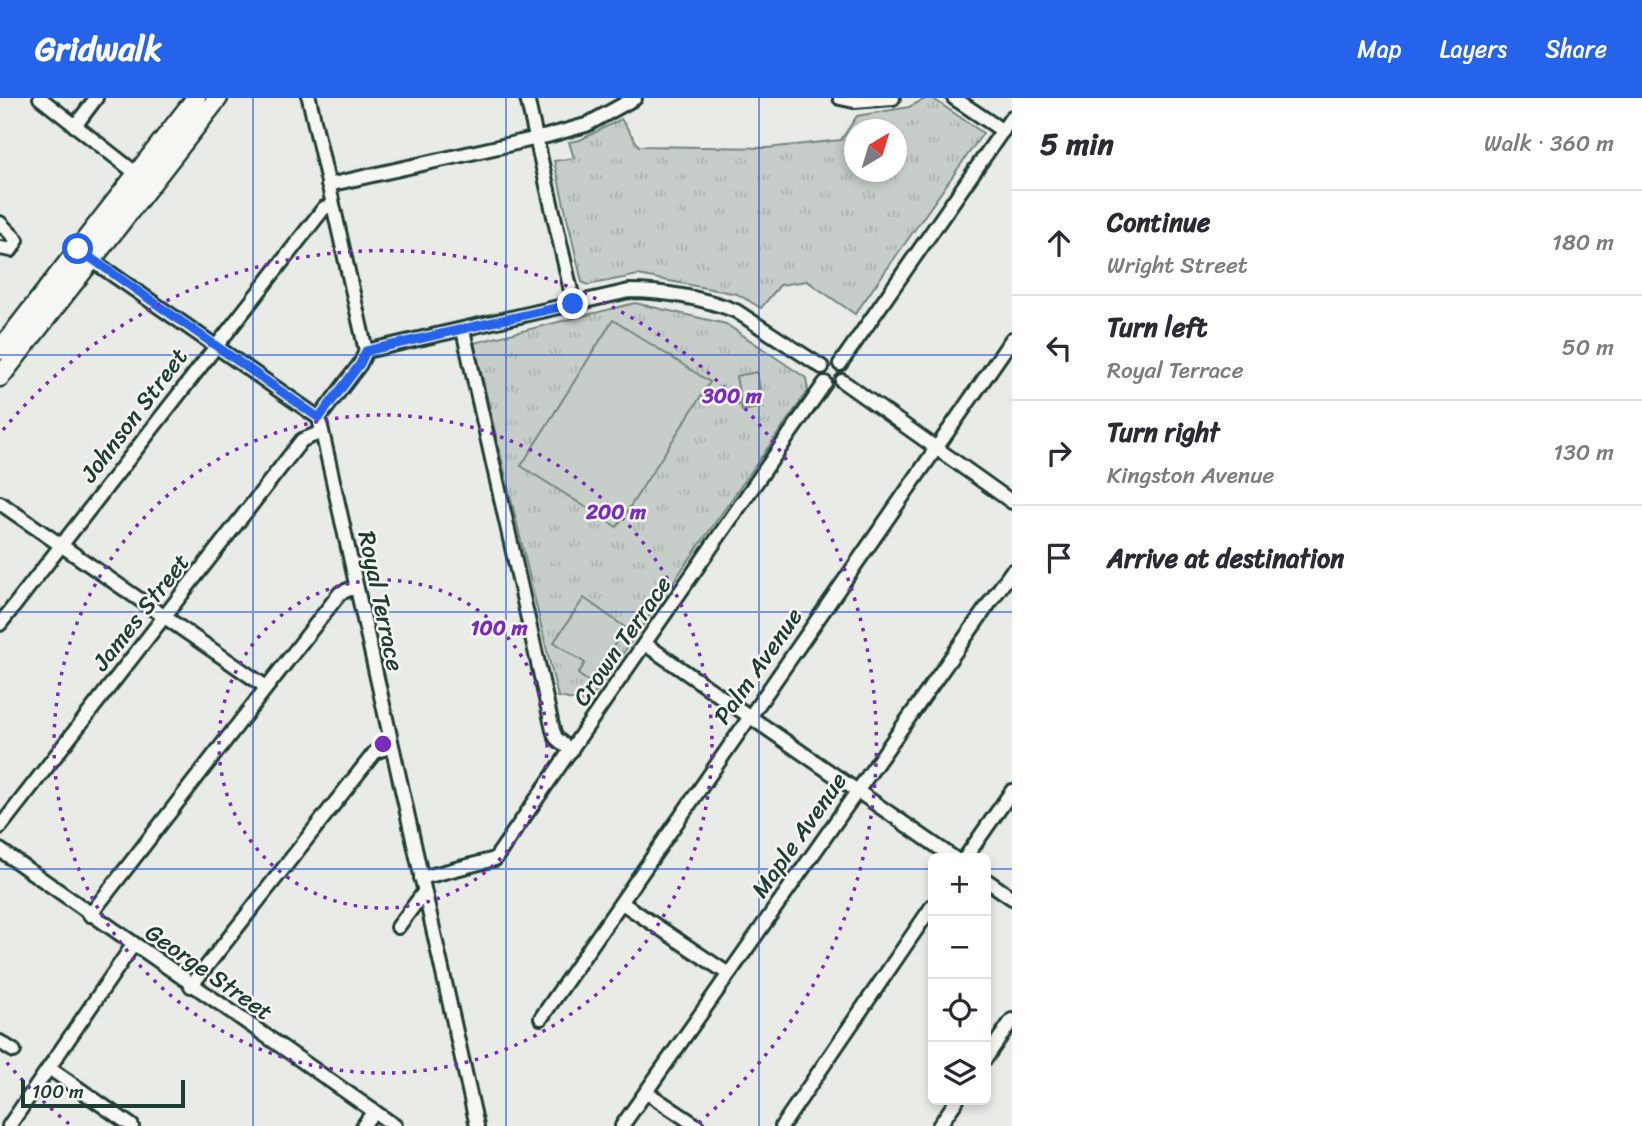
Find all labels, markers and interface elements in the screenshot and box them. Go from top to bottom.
text: Gridwalk [35,20,162,78]
text: Map [1357,28,1402,70]
text: Layers [1440,28,1507,70]
text: Share [1545,28,1607,70]
text: 5 min [1040,117,1114,171]
north arrow [844,119,907,182]
text: Walk · 360 m [1484,123,1614,164]
text: Continue [1107,199,1210,245]
text: 180 m [1552,222,1614,263]
icon: ahead [1040,224,1078,262]
route start [62,233,93,264]
text: Wright Street [1107,245,1248,286]
route end [557,288,588,319]
text: Turn left [1107,304,1207,350]
text: 50 m [1562,327,1614,368]
icon: left [1040,329,1078,367]
street label: Johnson Street [68,338,199,492]
text: Royal Terrace [1107,350,1244,391]
text: 300 m [701,377,763,415]
text: Turn right [1107,409,1220,455]
text: 130 m [1553,432,1614,473]
icon: right [1040,434,1078,472]
text: Kingston Avenue [1107,455,1274,496]
text: 200 m [585,493,647,531]
street label: Royal Terrace [346,527,416,675]
text: Arrive at destination [1107,535,1344,581]
icon: arrive [1040,539,1078,577]
street label: James Street [81,544,201,681]
street label: Crown Terrace [561,567,683,715]
street label: Palm Avenue [702,598,814,734]
text: 100 m [470,609,528,647]
centre of rings [371,732,395,756]
street label: Maple Avenue [740,763,858,907]
map controls [928,853,991,1105]
button: + [928,853,991,916]
street label: George Street [136,912,282,1032]
button: − [928,916,991,979]
button: locate [928,979,991,1042]
button: layers [928,1042,991,1105]
text: 100 m [32,1075,84,1108]
scale bar [21,1077,186,1109]

